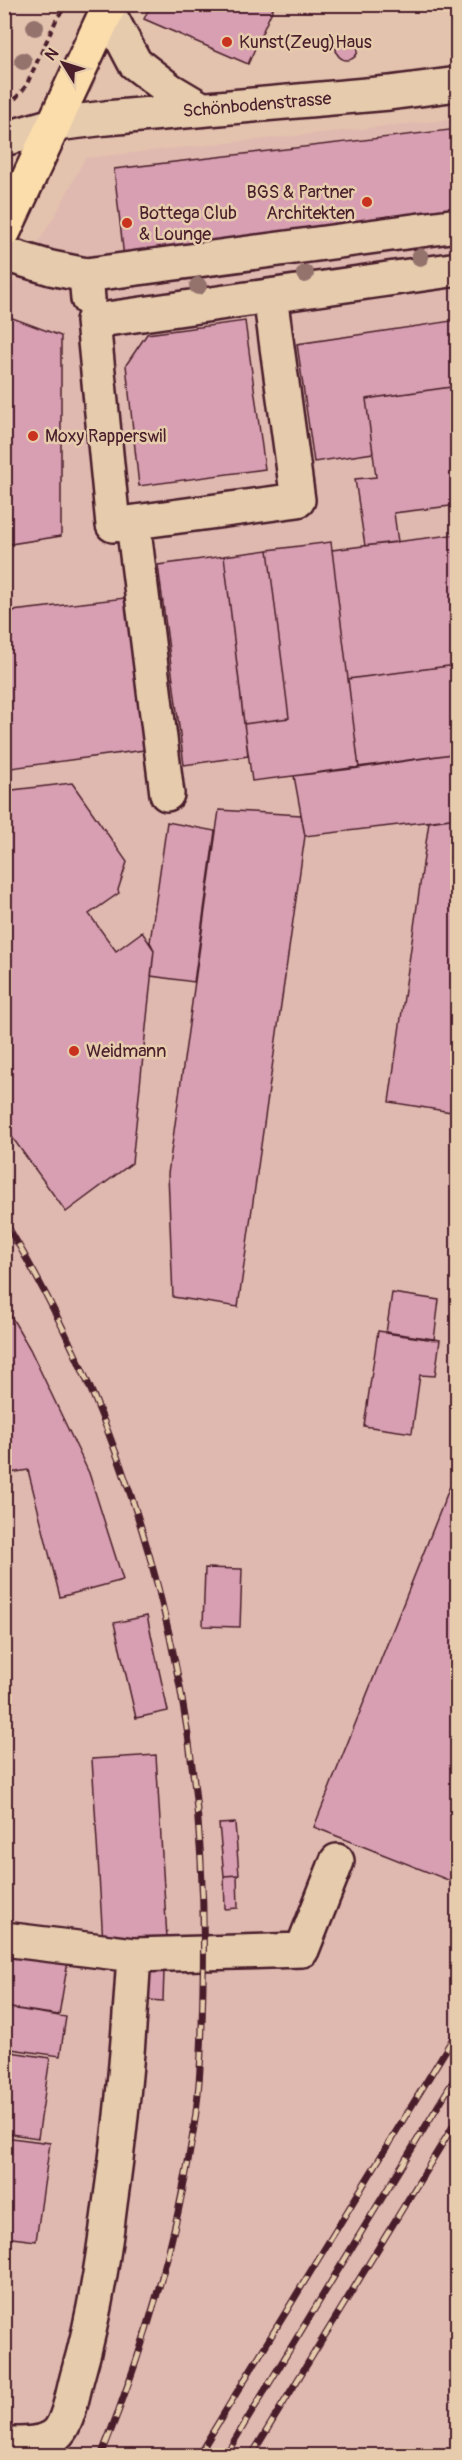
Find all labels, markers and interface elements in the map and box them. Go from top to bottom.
place label: Kunst(Zeug)Haus [239,31,372,54]
north arrow [33,33,93,93]
marker: Kunst(Zeug)Haus [220,35,234,49]
text: N [41,44,63,65]
street label: Schönbodenstrasse [182,87,332,123]
place label: BGS & Partner Architekten [247,181,356,225]
marker: BGS & Partner Architekten [360,195,374,209]
place label: Bottega Club & Lounge [139,202,237,246]
marker: Bottega Club & Lounge [120,216,134,230]
place label: Moxy Rapperswil [45,425,167,448]
marker: Moxy Rapperswil [26,429,40,443]
place label: Weidmann [86,1040,166,1063]
marker: Weidmann [67,1044,81,1058]

